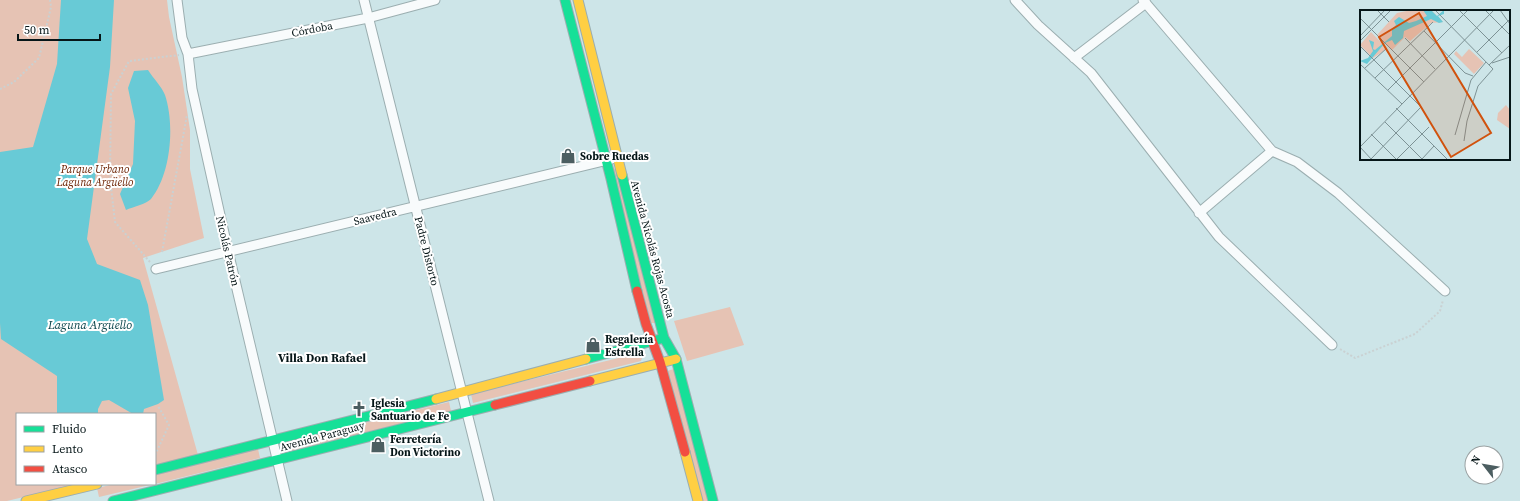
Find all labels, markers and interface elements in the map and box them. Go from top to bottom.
inset map [1360,10,1510,160]
scale bar [18,16,100,42]
street label: Córdoba [290,18,334,41]
text: 50 m [24,22,50,38]
shop icon: Sobre Ruedas [559,147,577,165]
place label: Sobre Ruedas [580,149,649,164]
park label: Parque Urbano Laguna Argüello [56,162,134,190]
street label: Avenida Nicolás Rojas Acosta [627,179,678,320]
street label: Saavedra [352,204,399,229]
street label: Nicolás Patrón [212,215,243,288]
street label: Padre Distorto [411,215,442,287]
water label: Laguna Argüello [47,317,132,333]
place label: Regalería Estrella [605,332,654,360]
shop icon: Regalería Estrella [584,336,602,354]
district label: Villa Don Rafael [278,350,366,366]
place label: Iglesia Santuario de Fe [371,396,449,424]
church icon: Iglesia Santuario de Fe [350,400,368,418]
legend [16,413,156,485]
street label: Avenida Paraguay [278,418,366,455]
text: Fluido [52,421,87,437]
place label: Ferretería Don Victorino [390,432,460,460]
shop icon: Ferretería Don Victorino [369,436,387,454]
text: Lento [52,441,83,457]
north arrow [1464,445,1504,485]
text: N [1467,453,1484,467]
text: Atasco [52,461,88,477]

